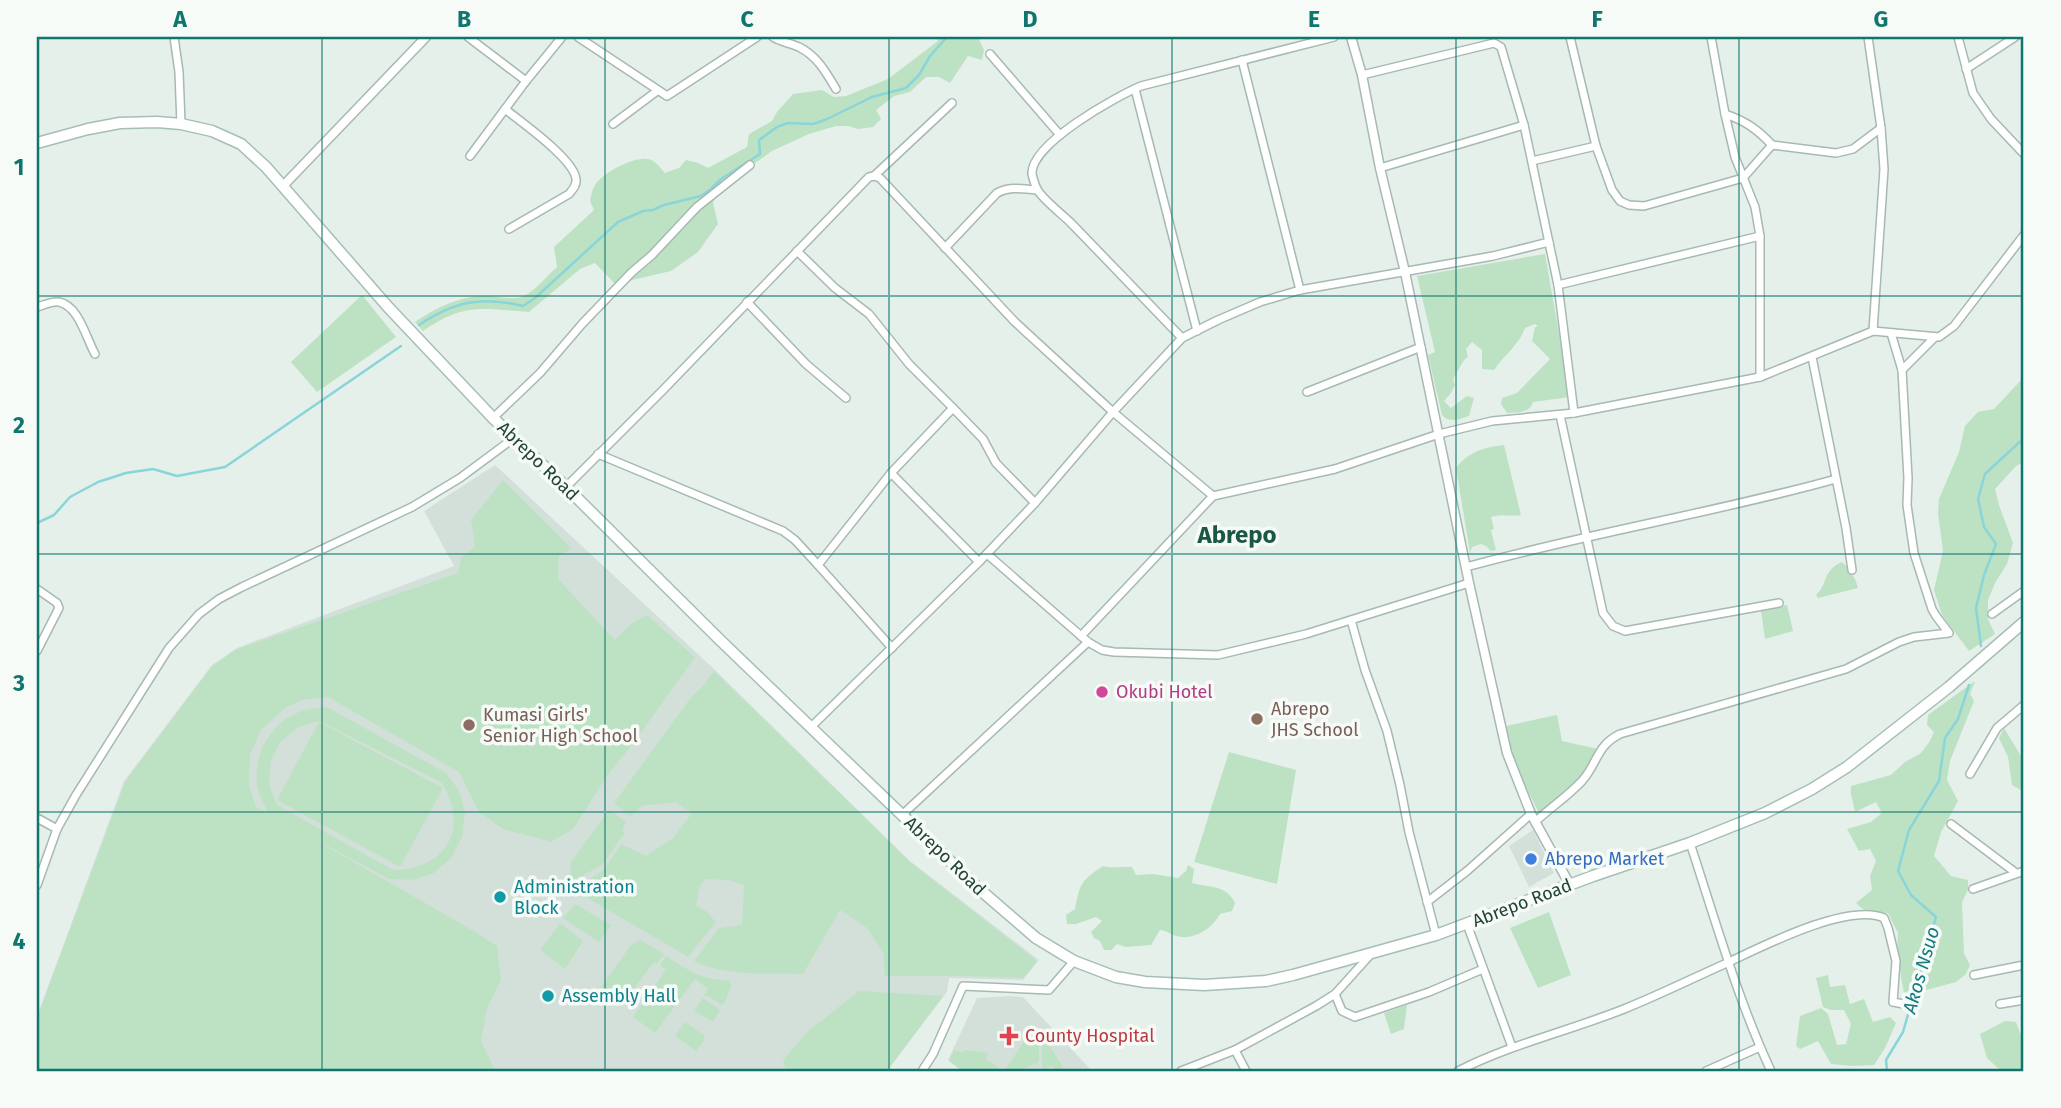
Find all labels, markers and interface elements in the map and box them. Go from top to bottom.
text: A [172,5,187,33]
text: B [457,5,471,33]
text: C [740,5,754,33]
text: D [1023,5,1038,33]
text: E [1308,5,1320,33]
text: F [1591,5,1603,33]
text: G [1874,5,1888,33]
text: 1 [14,153,24,181]
text: 2 [13,411,25,439]
street label: Abrepo Road [493,417,583,505]
district label: Abrepo [1197,521,1276,549]
text: 3 [12,669,25,697]
place label: Okubi Hotel [1116,681,1213,703]
marker: Okubi Hotel [1094,684,1110,700]
place label: Abrepo JHS School [1271,698,1359,741]
place label: Kumasi Girls' Senior High School [483,704,638,747]
marker: Abrepo JHS School [1249,711,1265,727]
marker: Kumasi Girls' Senior High School [461,717,477,733]
street label: Abrepo Road [900,812,990,900]
place label: Abrepo Market [1545,848,1665,870]
marker: Abrepo Market [1523,851,1539,867]
street label: Abrepo Road [1469,874,1575,932]
place label: Administration Block [514,876,635,919]
marker: Administration Block [492,889,508,905]
water label: Akos Nsuo [1897,924,1944,1017]
text: 4 [13,927,26,955]
place label: Assembly Hall [562,985,676,1007]
marker: Assembly Hall [540,988,556,1004]
place label: County Hospital [1025,1025,1154,1047]
marker: County Hospital [999,1026,1019,1046]

